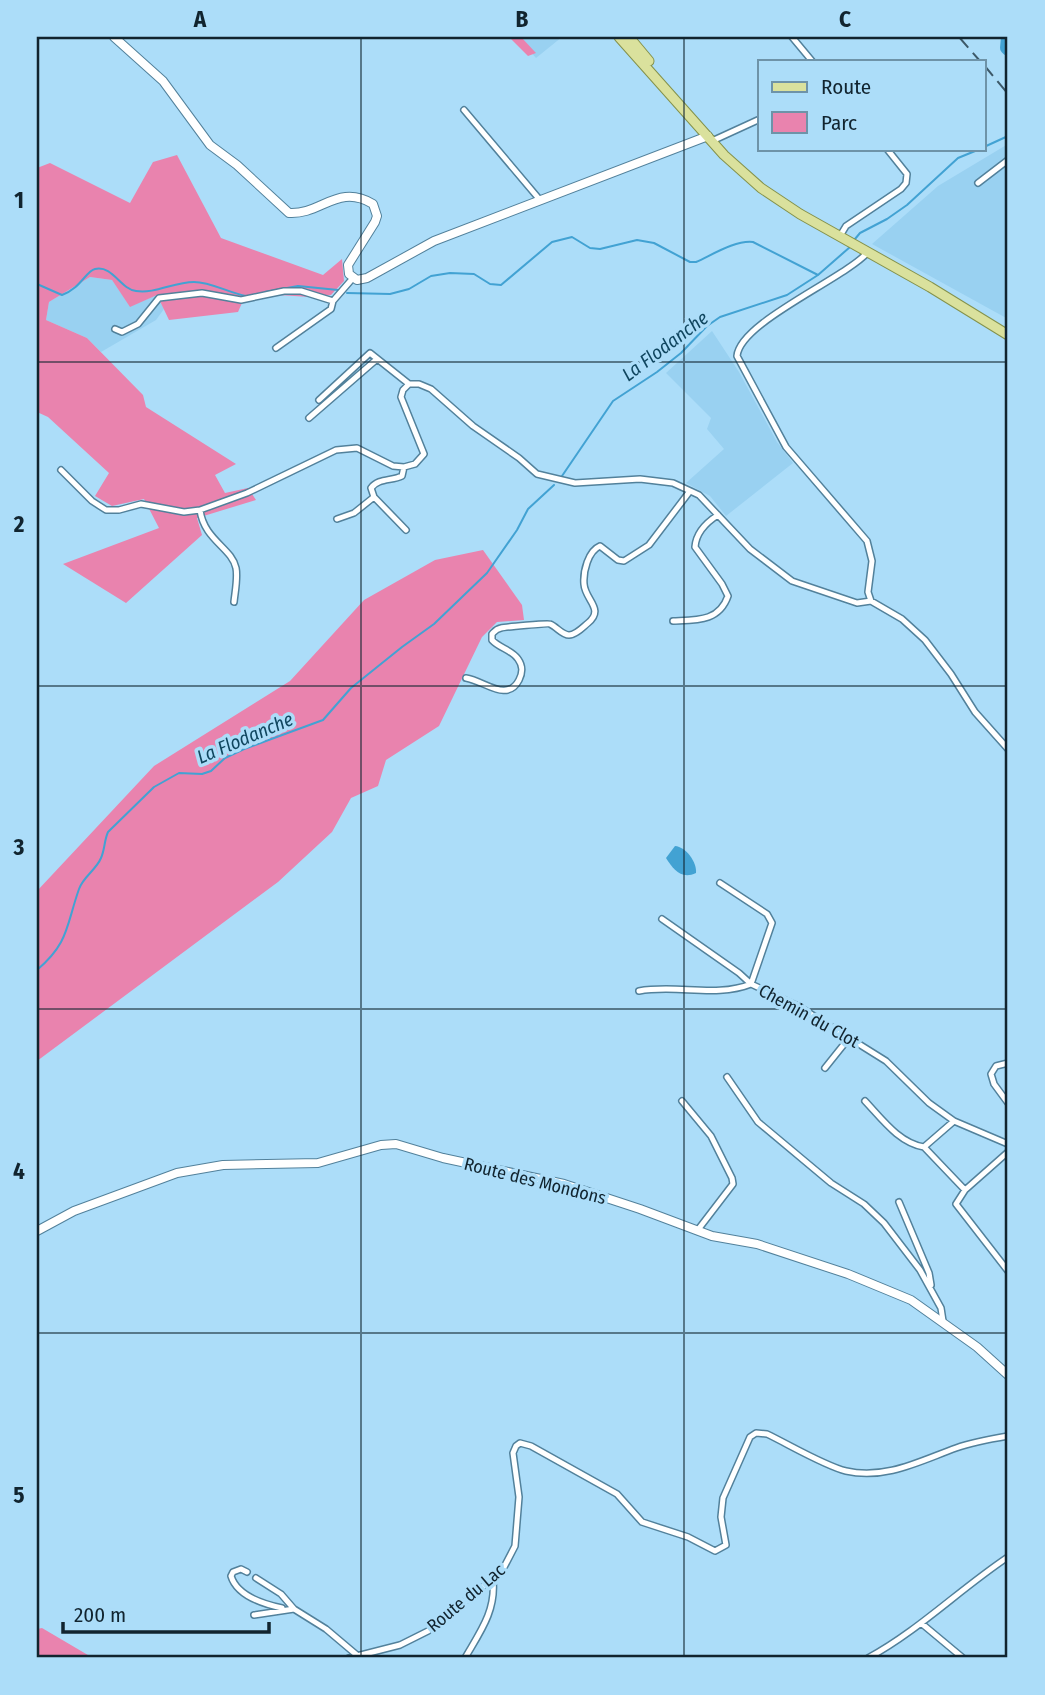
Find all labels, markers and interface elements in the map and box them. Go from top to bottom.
text: A [193,5,207,33]
text: B [516,5,529,33]
text: C [839,5,851,33]
legend [758,60,986,150]
text: Route [821,74,871,100]
text: Parc [821,110,857,136]
text: 1 [14,186,24,214]
water label: La Flodanche [617,306,713,386]
text: 2 [13,510,25,538]
water label: La Flodanche [194,707,296,769]
text: 3 [13,833,25,861]
street label: Chemin du Clot [755,979,863,1053]
street label: Route des Mondons [462,1153,609,1209]
text: 4 [13,1157,25,1185]
text: 5 [13,1481,25,1509]
street label: Route du Lac [423,1559,510,1637]
scale bar [63,1590,270,1634]
text: 200 m [74,1602,126,1628]

